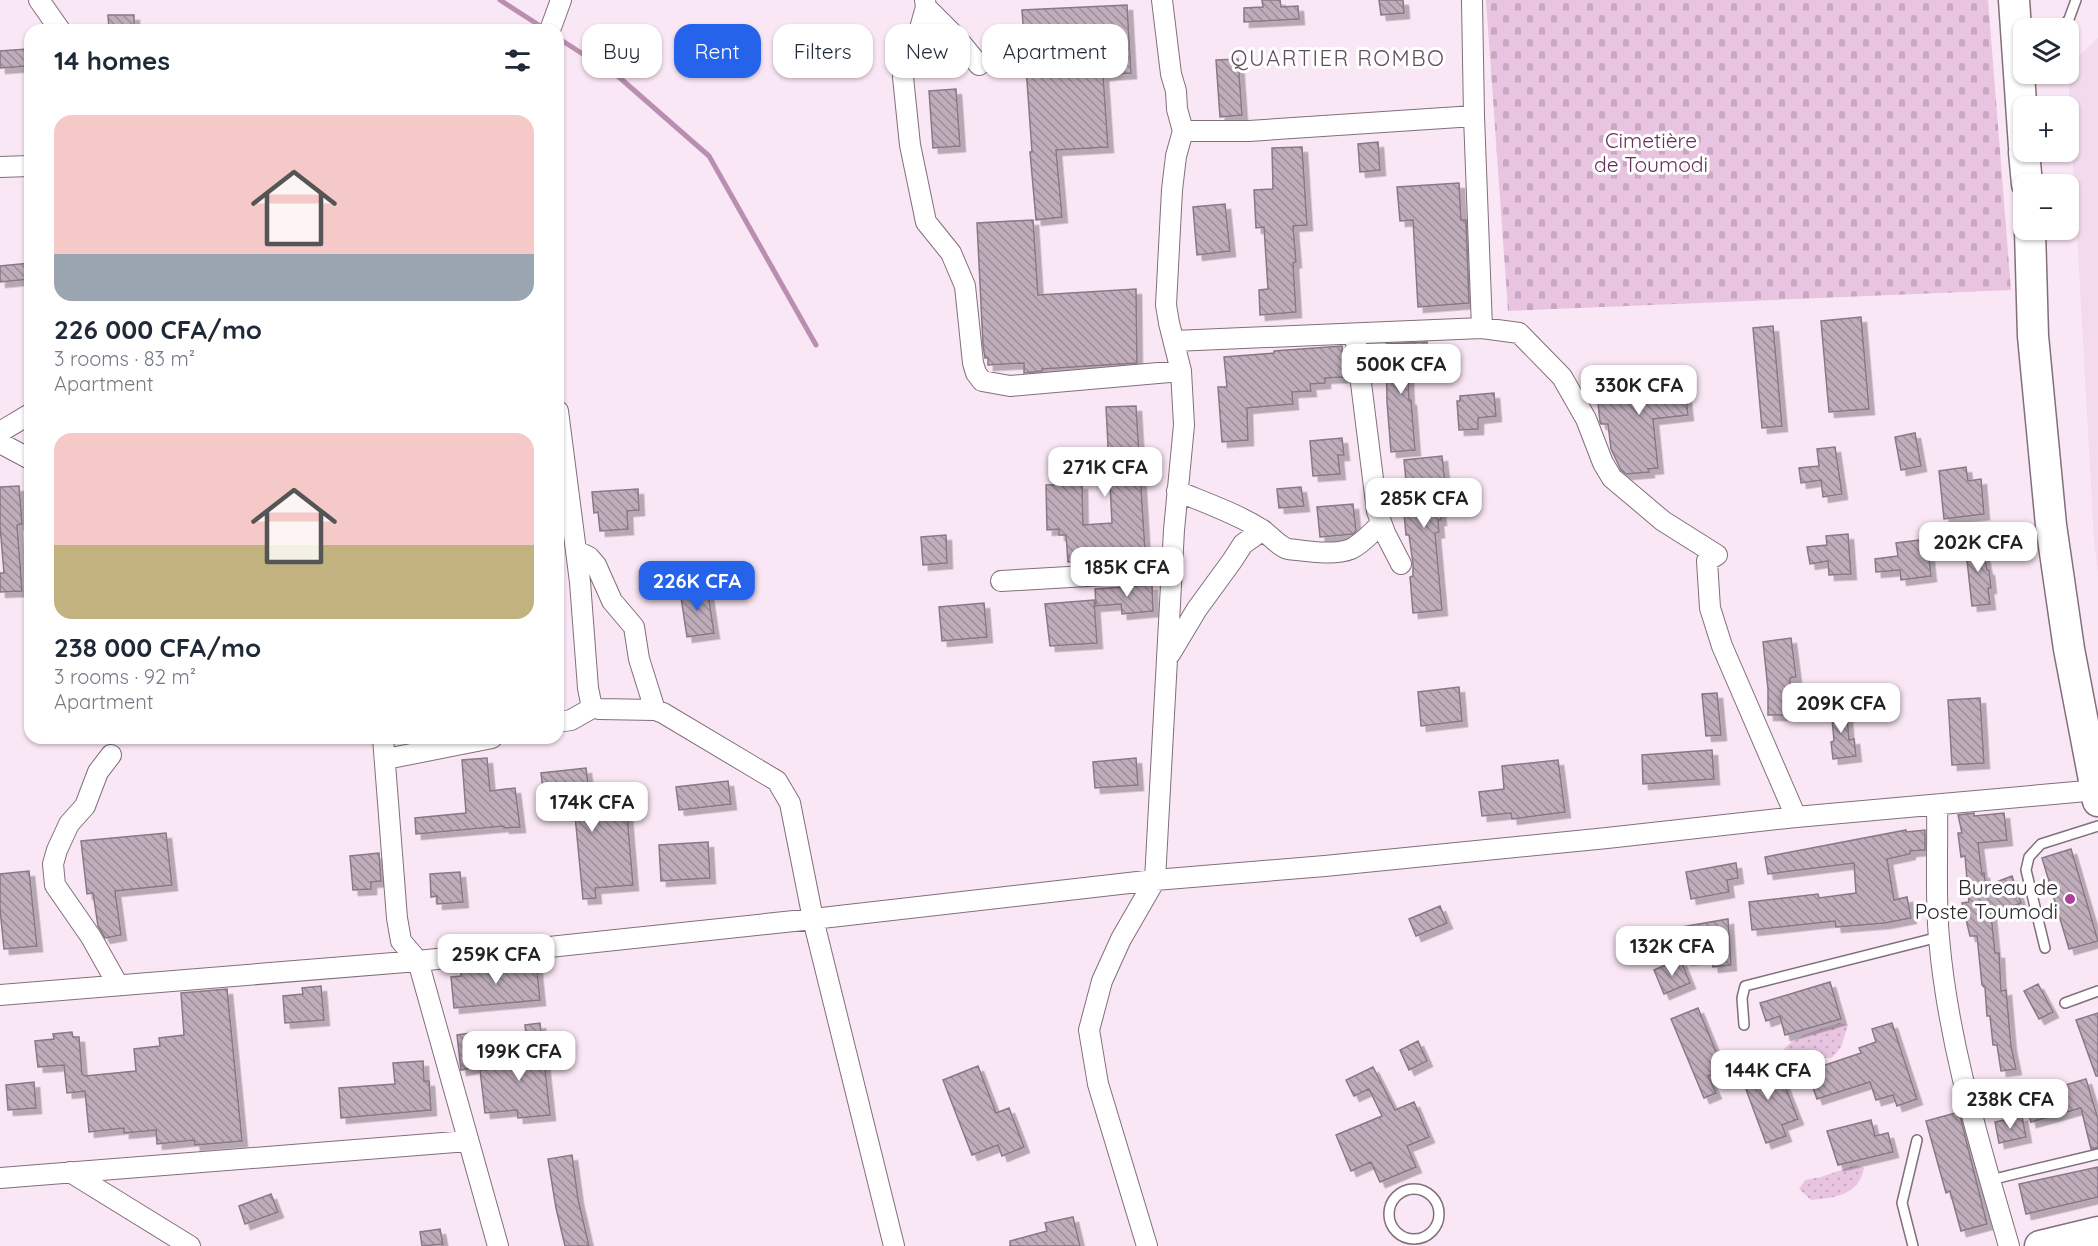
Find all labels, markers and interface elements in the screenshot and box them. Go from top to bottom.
map controls [2013,18,2079,240]
button: layers [2013,18,2079,84]
chip: Buy [582,24,662,78]
chip: Rent [674,24,761,78]
chip: Filters [773,24,873,78]
chip: New [885,24,970,78]
chip: Apartment [982,24,1128,78]
text: 14 homes [54,44,170,77]
icon: filters [501,44,534,77]
district label: QUARTIER ROMBO [1231,44,1445,72]
button: + [2013,96,2079,162]
park label: Cimetière de Toumodi [1594,127,1708,177]
icon: home [240,154,348,262]
button: − [2013,174,2079,240]
text: 226 000 CFA/mo [54,313,262,346]
pin: 500K CFA [1339,344,1463,395]
text: 3 rooms · 83 m² [54,346,195,371]
text: 500K CFA [1356,351,1446,376]
pin: 330K CFA [1577,365,1701,416]
text: Apartment [54,371,154,396]
text: 330K CFA [1595,372,1683,397]
pin: 271K CFA [1043,447,1167,498]
text: 271K CFA [1062,454,1148,479]
icon: home [240,472,348,580]
pin: 285K CFA [1362,478,1486,529]
text: 285K CFA [1380,485,1468,510]
pin: 202K CFA [1916,522,2040,573]
text: 202K CFA [1933,529,2023,554]
pin: 185K CFA [1065,547,1189,598]
text: 185K CFA [1085,554,1169,579]
pin: 226K CFA [635,561,759,612]
text: 226K CFA [653,568,741,593]
text: 238 000 CFA/mo [54,631,261,664]
text: 3 rooms · 92 m² [54,664,196,689]
pin: 209K CFA [1779,683,1903,734]
text: Apartment [54,689,154,714]
text: 209K CFA [1796,690,1886,715]
pin: 174K CFA [530,782,654,833]
text: 174K CFA [550,789,634,814]
place label: Bureau de Poste Toumodi [1915,874,2058,924]
marker: Bureau de Poste Toumodi [2063,892,2077,906]
pin: 132K CFA [1610,926,1734,977]
text: 132K CFA [1630,933,1714,958]
pin: 259K CFA [434,934,558,985]
text: 259K CFA [452,941,540,966]
pin: 199K CFA [457,1031,581,1082]
text: 199K CFA [476,1038,562,1063]
pin: 144K CFA [1706,1050,1830,1101]
text: 144K CFA [1725,1057,1811,1082]
pin: 238K CFA [1948,1079,2072,1130]
text: 238K CFA [1966,1086,2054,1111]

